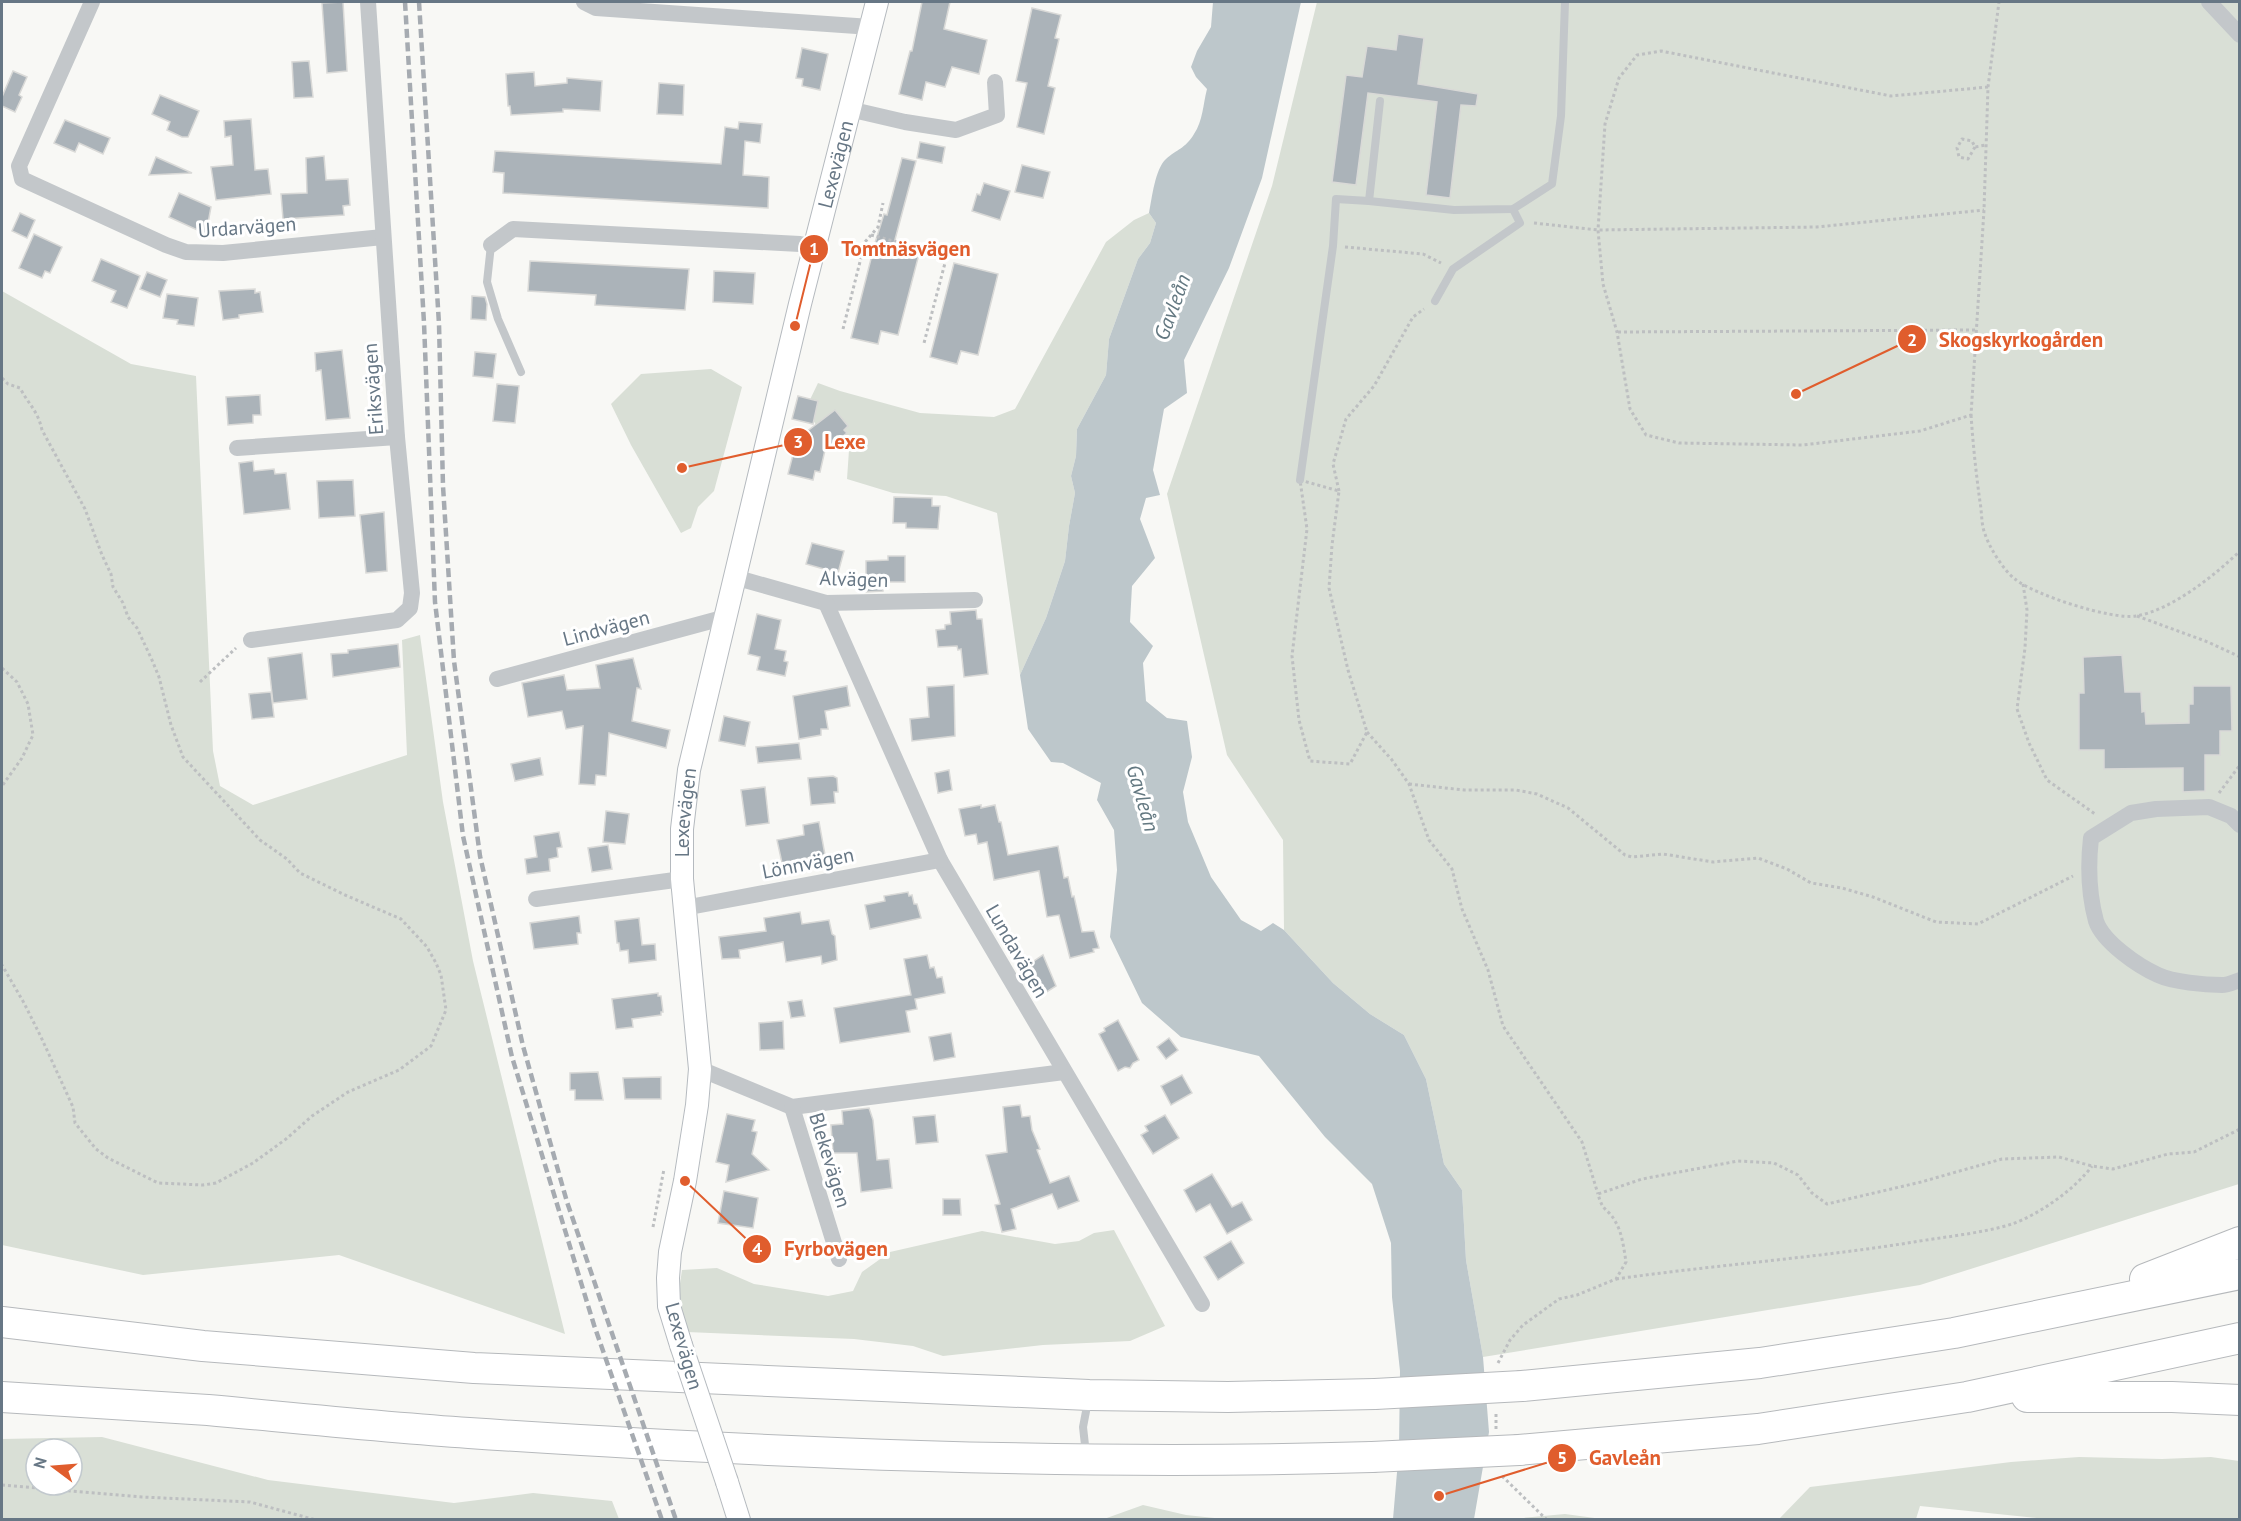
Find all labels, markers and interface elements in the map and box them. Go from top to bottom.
street label: Lexevägen [812,118,859,211]
street label: Urdarvägen [197,211,297,243]
callout: Tomtnäsvägen [799,229,983,268]
text: Tomtnäsvägen [841,235,971,262]
text: 1 [809,237,819,260]
water label: Gavleån [1148,270,1196,344]
callout: Skogskyrkogården [1897,320,2115,359]
text: Skogskyrkogården [1939,326,2103,353]
text: 2 [1907,328,1917,351]
street label: Eriksvägen [357,342,389,436]
callout: Lexe [783,422,878,461]
text: Lexe [824,428,866,455]
text: 3 [793,430,803,453]
street label: Alvägen [819,565,889,593]
street label: Lindvägen [560,604,652,652]
water label: Gavleån [1121,761,1165,835]
street label: Lexevägen [669,766,702,857]
street label: Lönnvägen [760,841,856,885]
street label: Lundavägen [980,900,1054,1002]
street label: Blekevägen [803,1109,857,1211]
callout: Fyrbovägen [742,1229,900,1268]
text: Fyrbovägen [784,1235,888,1262]
text: 4 [752,1237,762,1260]
street label: Lexevägen [659,1299,709,1393]
north arrow [24,1437,84,1497]
callout: Gavleån [1547,1439,1673,1478]
text: Gavleån [1589,1444,1661,1471]
text: 5 [1557,1446,1567,1469]
text: N [29,1455,51,1471]

